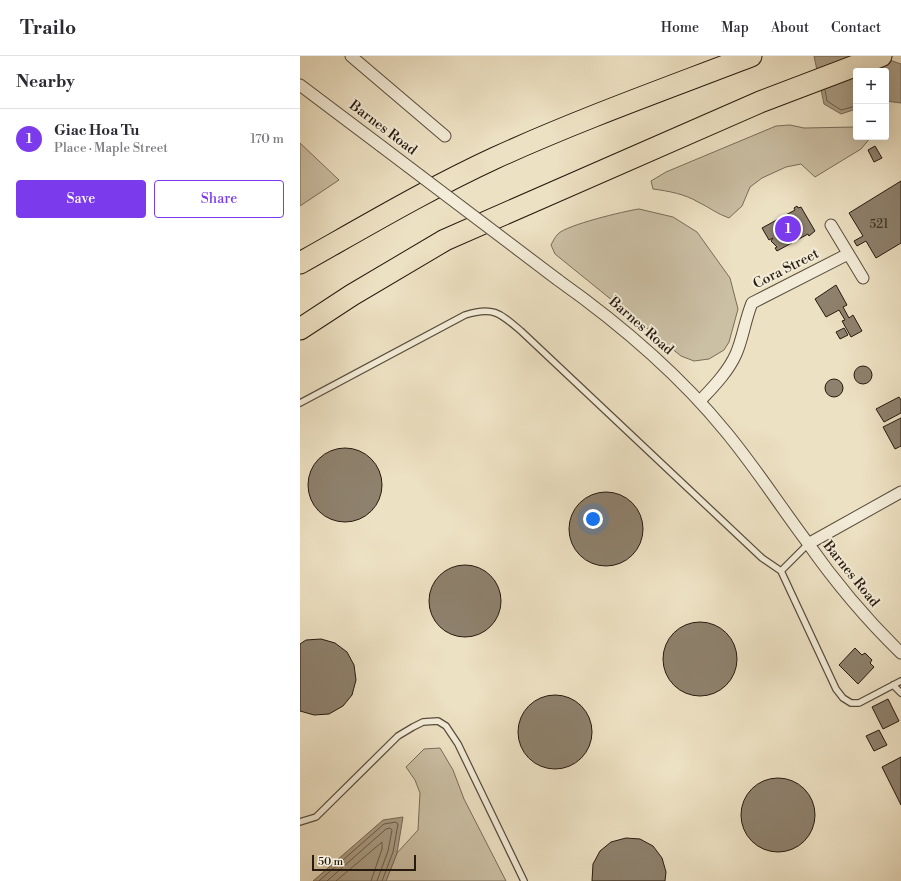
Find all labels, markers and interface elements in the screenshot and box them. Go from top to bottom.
text: Trailo [20,16,76,40]
text: Home [661,19,699,37]
text: Map [721,19,749,37]
text: About [771,19,809,37]
text: Contact [831,19,881,37]
map controls [853,68,889,140]
button: + [853,68,889,104]
text: Nearby [16,71,75,93]
street label: Barnes Road [345,96,420,159]
button: − [853,104,889,140]
text: Giac Hoa Tu [54,121,139,140]
text: 1 [26,131,32,147]
text: 170 m [250,131,284,147]
text: Place · Maple Street [54,140,168,156]
button: Save [16,180,146,218]
button: Share [154,180,284,218]
pin: 1 [775,214,801,244]
house number: 521 [870,217,889,232]
street label: Cora Street [750,245,822,293]
street label: Barnes Road [604,292,677,359]
your location [583,509,603,529]
street label: Barnes Road [818,536,883,611]
scale bar [312,853,416,872]
text: 50 m [318,855,343,869]

